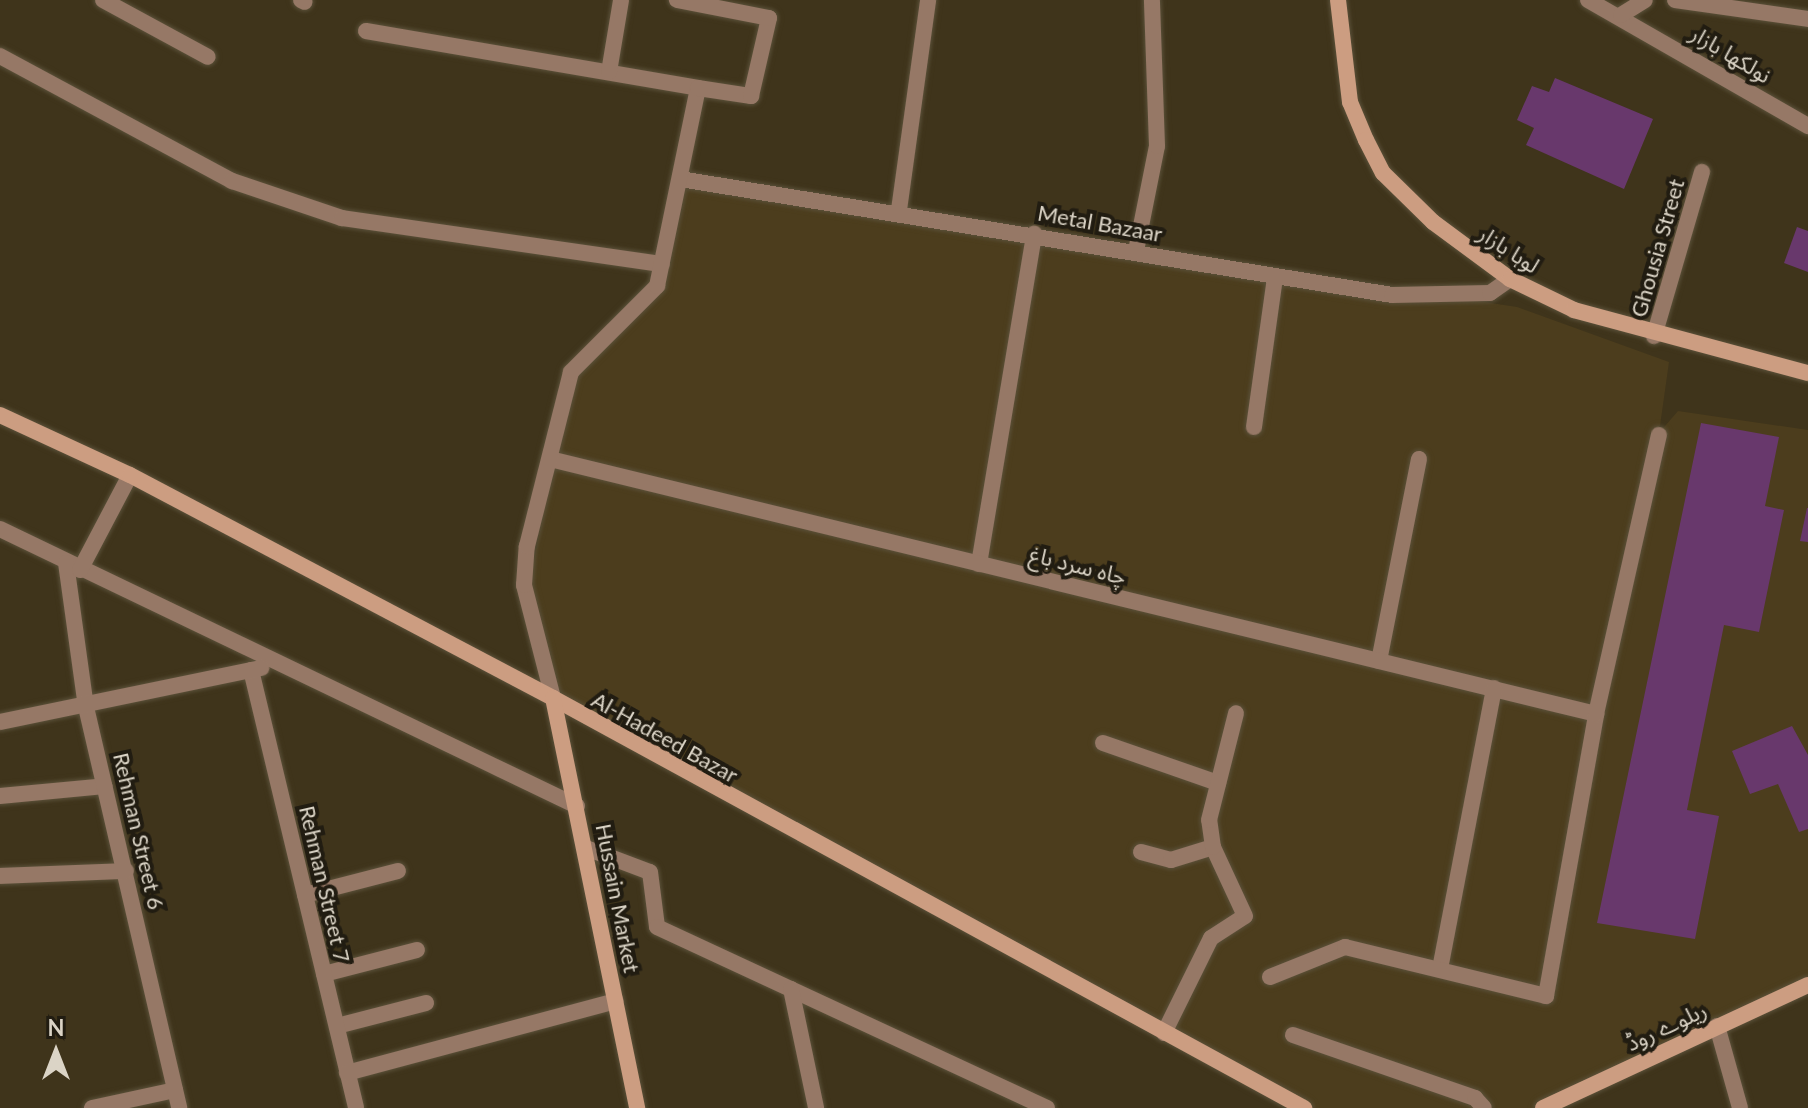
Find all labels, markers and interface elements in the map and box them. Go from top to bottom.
street label: نولکھا بازار [1686,20,1776,88]
street label: Ghousia Street [1625,176,1689,320]
street label: Metal Bazaar [1036,199,1164,247]
street label: لوہا بازار [1474,220,1544,278]
street label: چاہ سرد باغ [1027,540,1129,590]
street label: Al-Hadeed Bazar [587,686,743,788]
street label: Rehman Street 6 [108,750,170,912]
street label: Rehman Street 7 [294,803,356,965]
street label: Hussain Market [591,821,645,975]
street label: ریلوے روڈ [1622,996,1710,1056]
north arrow [16,1012,96,1092]
text: N [48,1014,64,1041]

